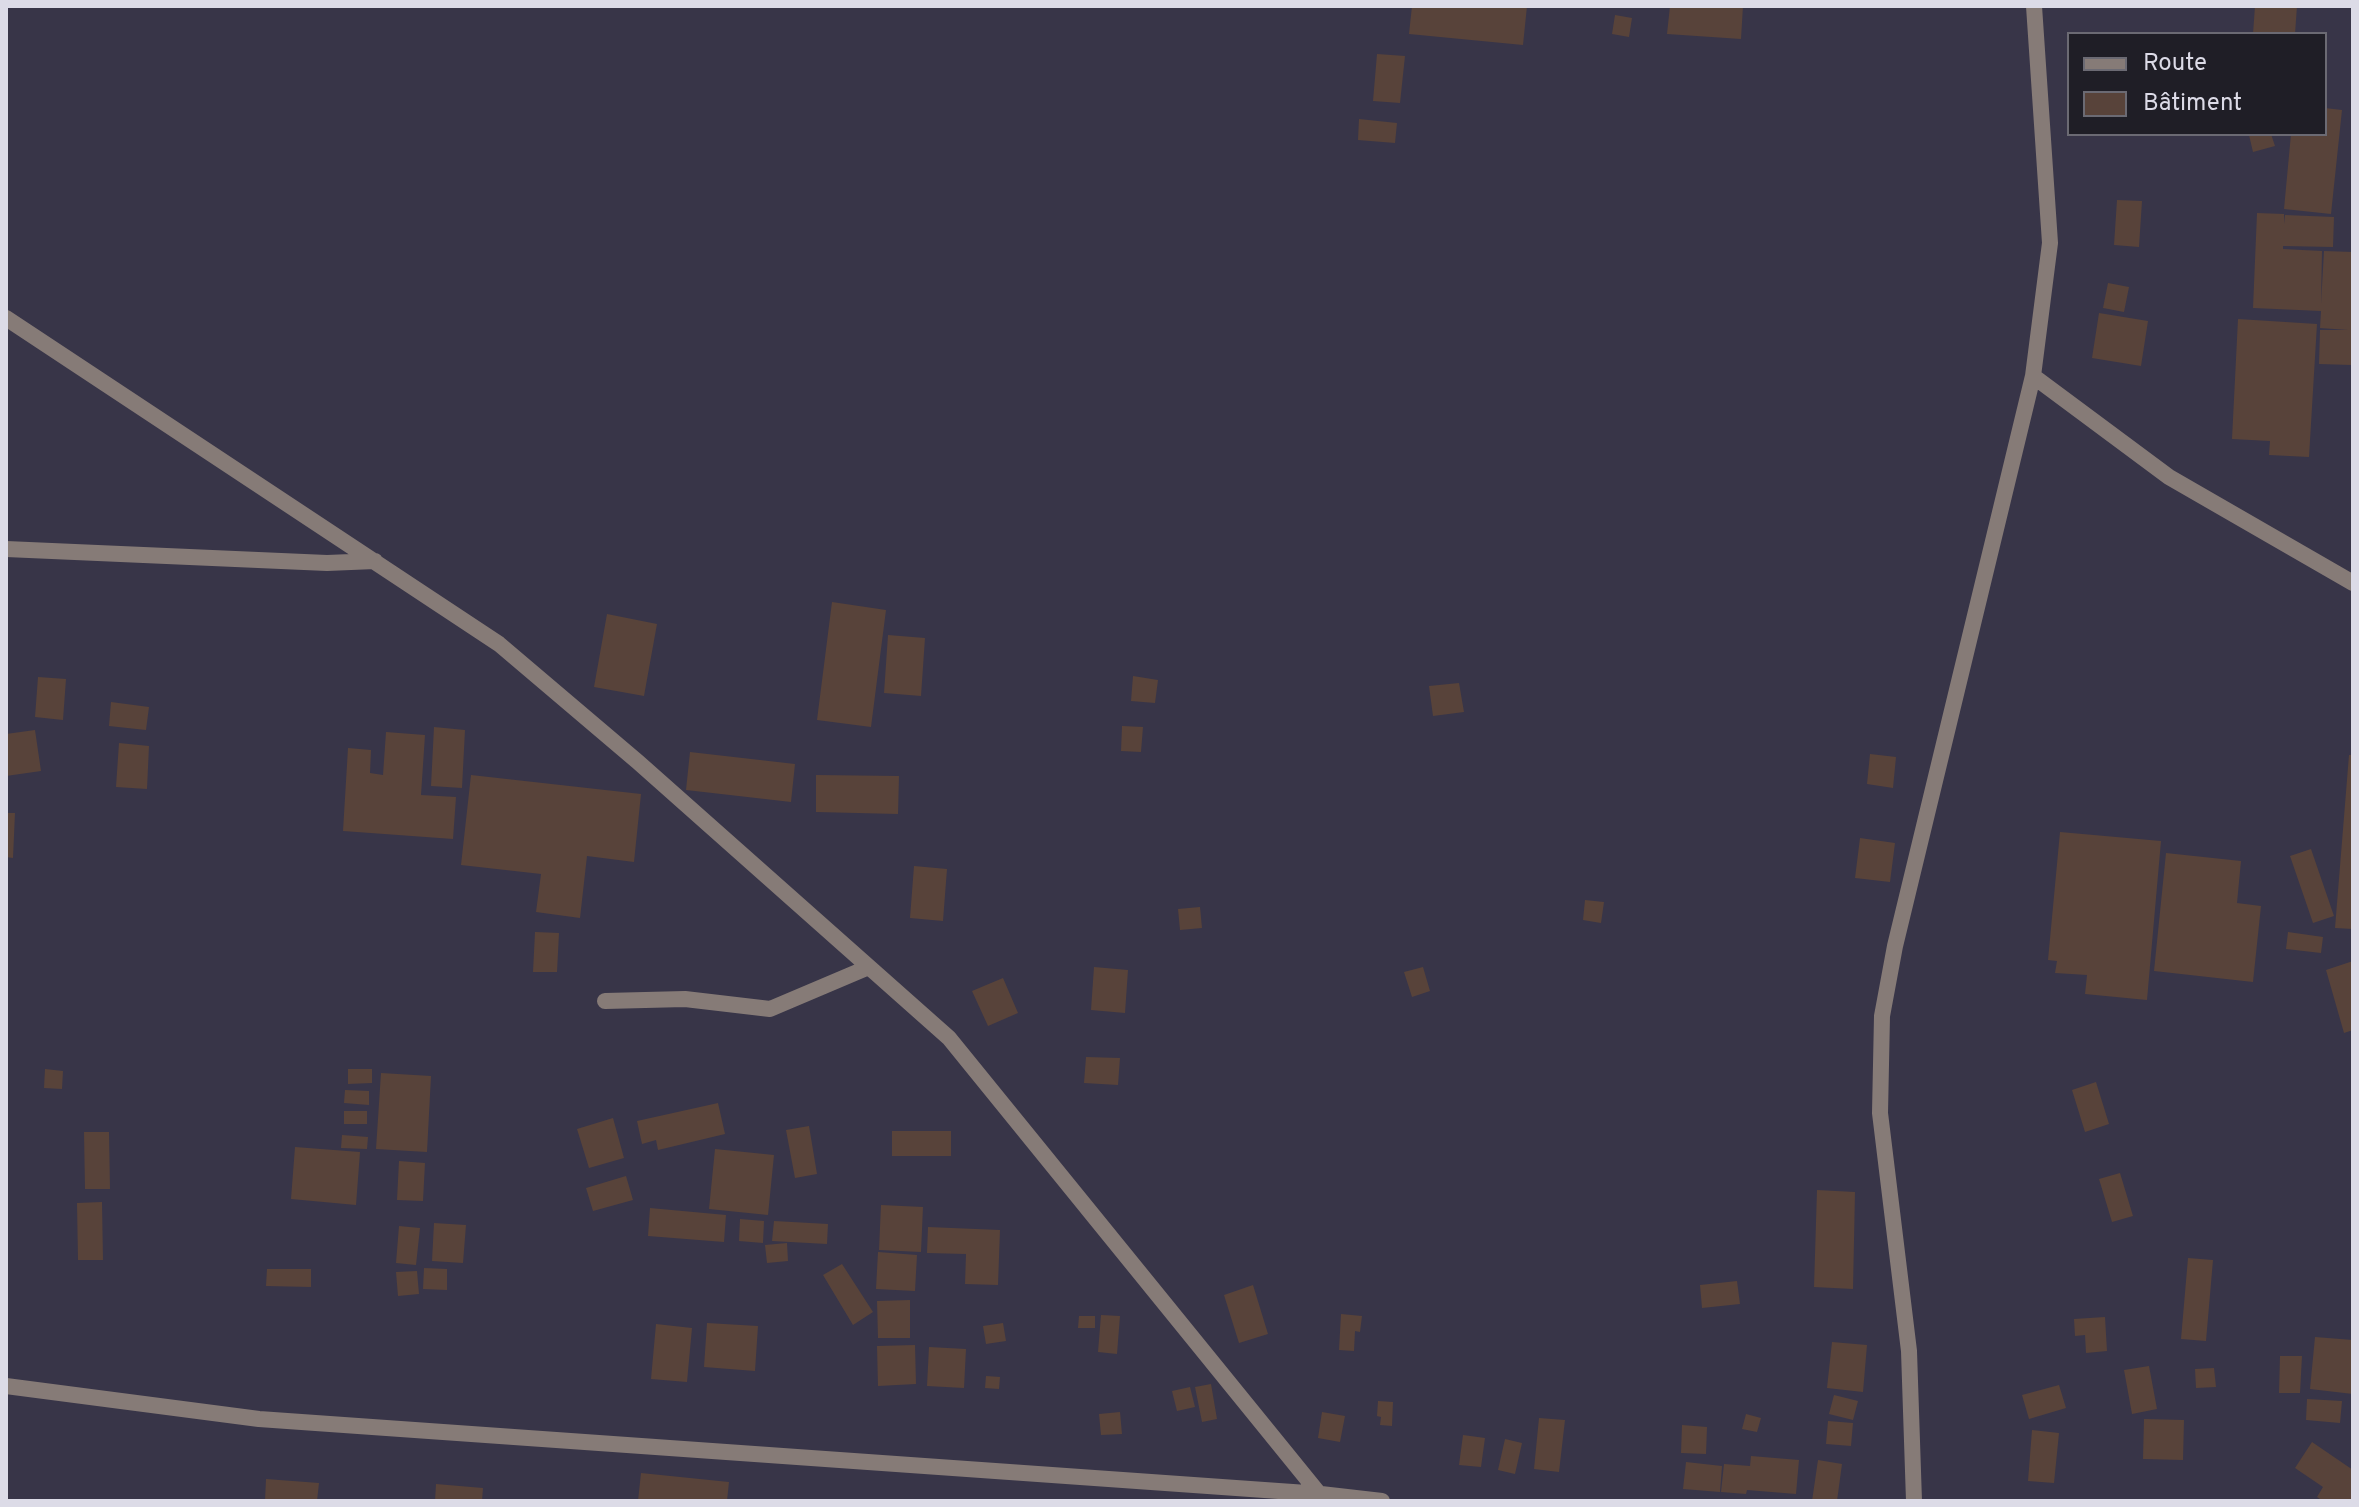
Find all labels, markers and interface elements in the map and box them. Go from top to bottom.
legend [2067,32,2327,136]
text: Route [2143,49,2207,79]
text: Bâtiment [2143,89,2242,119]

